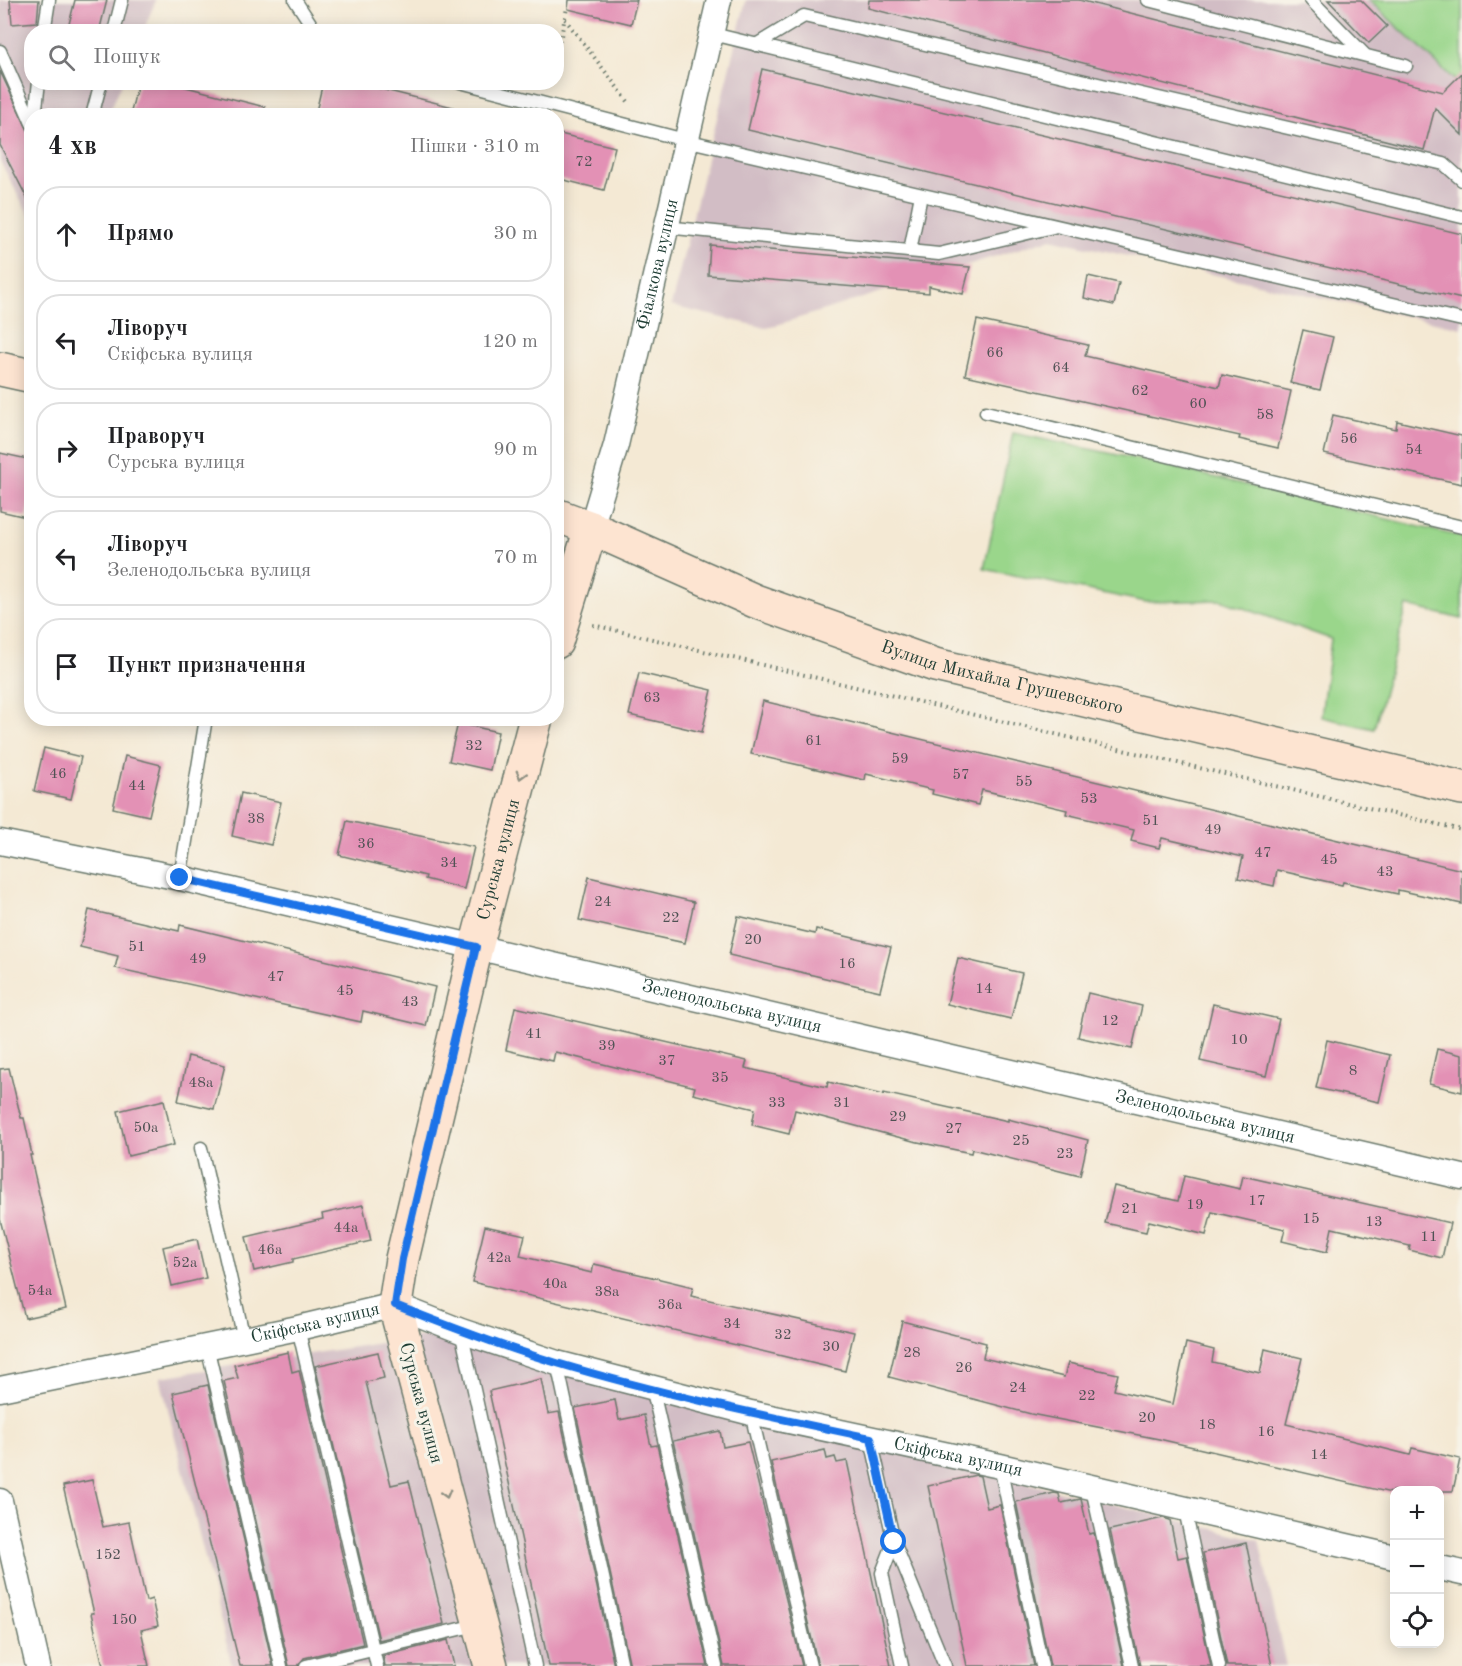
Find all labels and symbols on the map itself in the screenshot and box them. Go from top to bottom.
house number: 72 [575,155,593,170]
street label: Фіалкова вулиця [634,197,682,332]
house number: 66 [986,346,1004,361]
house number: 64 [1052,361,1070,376]
house number: 62 [1131,384,1149,399]
house number: 60 [1189,397,1207,412]
house number: 58 [1256,408,1274,423]
house number: 56 [1340,432,1358,447]
house number: 54 [1405,443,1423,458]
street label: Вулиця Михайла Грушевського [878,638,1125,718]
house number: 63 [643,691,661,706]
house number: 61 [805,734,823,749]
house number: 32 [465,739,483,754]
house number: 59 [891,752,909,767]
house number: 46 [49,767,67,782]
house number: 57 [952,768,970,783]
one-way arrow [516,770,529,780]
house number: 55 [1015,775,1033,790]
house number: 44 [128,779,146,794]
house number: 53 [1080,792,1098,807]
street label: Сурська вулиця [474,797,523,922]
house number: 38 [247,812,265,827]
house number: 51 [1142,814,1160,829]
house number: 49 [1204,823,1222,838]
house number: 36 [357,837,375,852]
house number: 47 [1254,846,1272,861]
house number: 45 [1320,853,1338,868]
house number: 34 [440,856,458,871]
route end [166,864,192,890]
house number: 43 [1376,865,1394,880]
house number: 24 [594,895,612,910]
house number: 22 [662,911,680,926]
house number: 20 [744,933,762,948]
house number: 51 [128,940,146,955]
house number: 49 [189,952,207,967]
house number: 16 [838,957,856,972]
house number: 47 [267,970,285,985]
street label: Зеленодольська вулиця [640,977,823,1036]
house number: 14 [975,982,993,997]
house number: 45 [336,984,354,999]
house number: 43 [401,995,419,1010]
house number: 12 [1101,1014,1119,1029]
house number: 41 [525,1027,543,1042]
house number: 10 [1230,1033,1248,1048]
house number: 39 [598,1039,616,1054]
house number: 37 [658,1054,676,1069]
house number: 8 [1349,1064,1357,1079]
house number: 35 [711,1071,729,1086]
house number: 48а [189,1076,214,1091]
street label: Зеленодольська вулиця [1113,1087,1297,1147]
house number: 33 [768,1096,786,1111]
house number: 31 [833,1096,851,1111]
house number: 29 [889,1110,907,1125]
house number: 50а [134,1121,159,1136]
house number: 27 [945,1122,963,1137]
house number: 25 [1012,1134,1030,1149]
house number: 23 [1056,1147,1074,1162]
house number: 17 [1248,1194,1266,1209]
house number: 19 [1186,1198,1204,1213]
house number: 21 [1121,1202,1139,1217]
house number: 15 [1302,1212,1320,1227]
house number: 13 [1365,1215,1383,1230]
house number: 44а [334,1221,359,1236]
house number: 11 [1420,1230,1438,1245]
house number: 46а [258,1243,283,1258]
house number: 42а [487,1251,512,1266]
house number: 52а [173,1256,198,1271]
house number: 40а [543,1277,568,1292]
house number: 54а [28,1284,53,1299]
house number: 38а [595,1285,620,1300]
house number: 36а [658,1298,683,1313]
street label: Скіфська вулиця [249,1300,381,1346]
house number: 34 [723,1317,741,1332]
house number: 32 [774,1328,792,1343]
house number: 30 [822,1340,840,1355]
street label: Сурська вулиця [396,1341,446,1465]
house number: 28 [903,1346,921,1361]
house number: 26 [955,1361,973,1376]
house number: 24 [1009,1381,1027,1396]
house number: 22 [1078,1389,1096,1404]
house number: 20 [1138,1411,1156,1426]
house number: 18 [1198,1418,1216,1433]
house number: 16 [1257,1425,1275,1440]
street label: Скіфська вулиця [892,1435,1024,1480]
house number: 14 [1310,1448,1328,1463]
one-way arrow [439,1488,451,1499]
route start [880,1528,906,1554]
house number: 152 [95,1548,121,1563]
house number: 150 [111,1613,137,1628]

